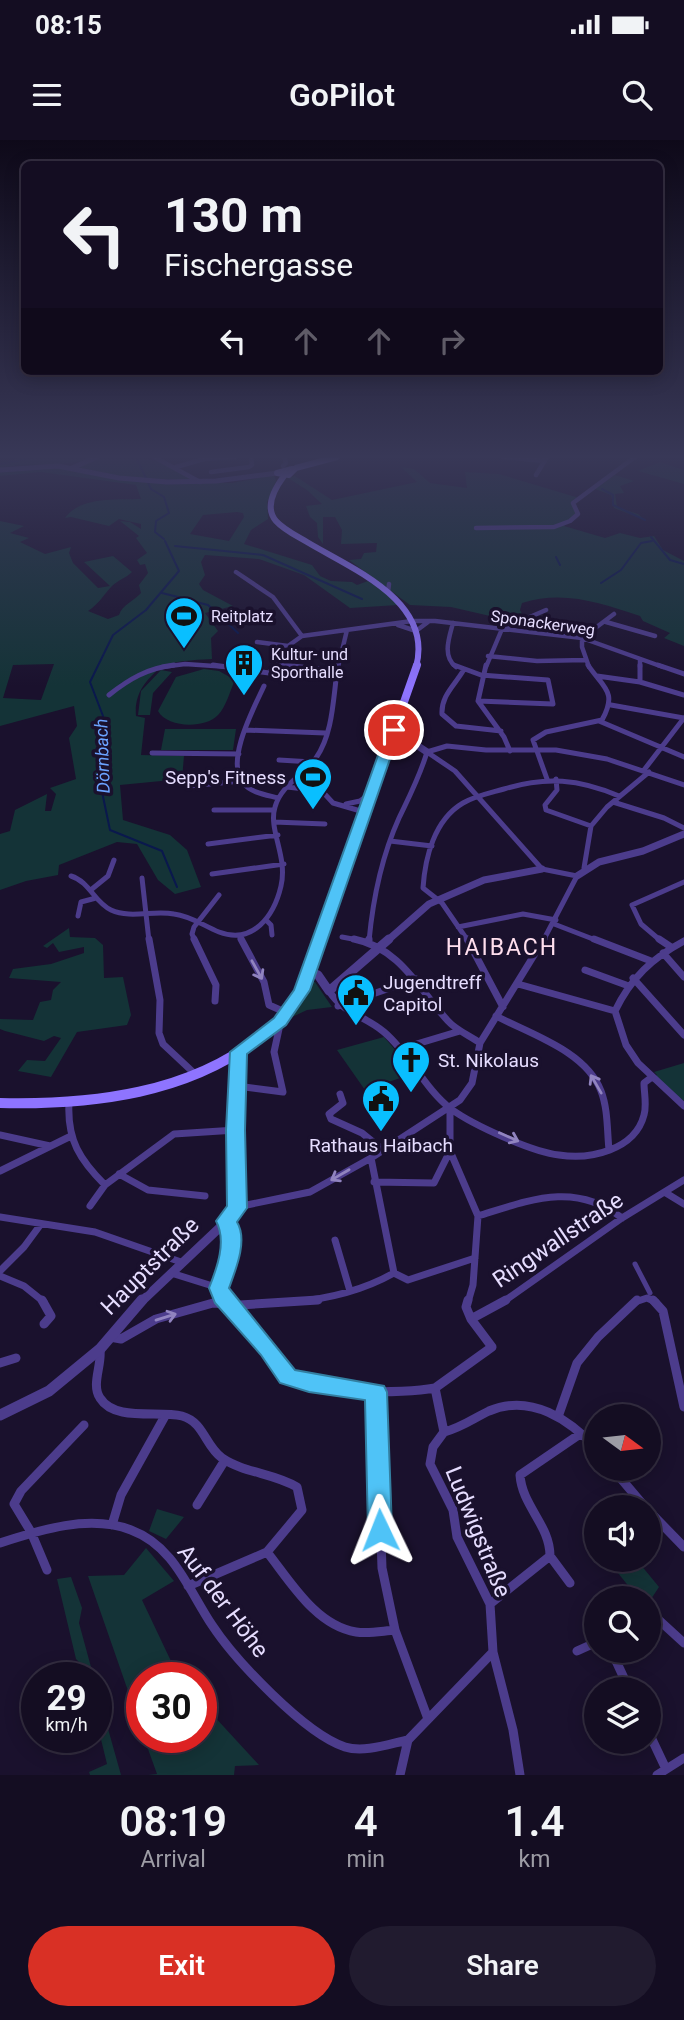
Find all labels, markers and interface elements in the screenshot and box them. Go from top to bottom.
text: 08:15 [35,10,102,40]
icon: menu [28,76,66,114]
text: GoPilot [289,76,395,114]
icon: search [618,76,656,114]
text: 130 m [164,187,303,244]
icon: left [49,189,140,280]
text: Fischergasse [164,246,353,284]
icon: left [214,322,252,360]
icon: ahead [287,322,325,360]
icon: ahead [360,322,398,360]
icon: right [433,322,471,360]
sports icon: Reitplatz [163,595,205,650]
street label: Sponackerweg [490,606,596,640]
place label: Reitplatz [211,607,273,626]
building icon: Kultur- und Sporthalle [223,642,265,697]
place label: Kultur- und Sporthalle [271,645,348,682]
pin [364,700,424,760]
icon: arrive [375,711,413,749]
water label: Dörnbach [90,718,114,794]
sports icon: Sepp's Fitness [292,756,334,811]
place label: Sepp's Fitness [165,766,286,789]
district label: HAIBACH [446,934,558,961]
one-way arrow [251,959,264,980]
place label: Jugendtreff Capitol [383,971,482,1016]
public building icon: Jugendtreff Capitol [335,972,377,1027]
church icon: St. Nikolaus [390,1039,432,1094]
place label: St. Nikolaus [438,1049,539,1072]
one-way arrow [589,1075,603,1095]
public building icon: Rathaus Haibach [360,1078,402,1133]
one-way arrow [498,1131,519,1144]
place label: Rathaus Haibach [309,1134,453,1157]
one-way arrow [330,1169,351,1182]
street label: Ringwallstraße [488,1186,628,1294]
street label: Hauptstraße [95,1211,205,1321]
one-way arrow [155,1309,177,1322]
north arrow [584,1404,662,1480]
map controls [584,1404,661,1754]
street label: Ludwigstraße [440,1463,516,1601]
position arrow [343,1493,417,1567]
button: sound [584,1495,661,1572]
street label: Auf der Höhe [172,1539,274,1663]
button: search [584,1586,661,1663]
speed limit sign: 30 [126,1662,217,1753]
button: layers [584,1677,661,1754]
text: 29 [46,1678,87,1719]
text: km/h [45,1714,88,1735]
text: 08:19 [120,1797,227,1846]
text: 4 [354,1797,378,1846]
text: 1.4 [504,1797,564,1846]
text: Arrival [141,1846,206,1873]
text: min [346,1846,385,1873]
text: km [519,1846,550,1873]
button: Exit [28,1926,335,2006]
button: Share [349,1926,656,2006]

